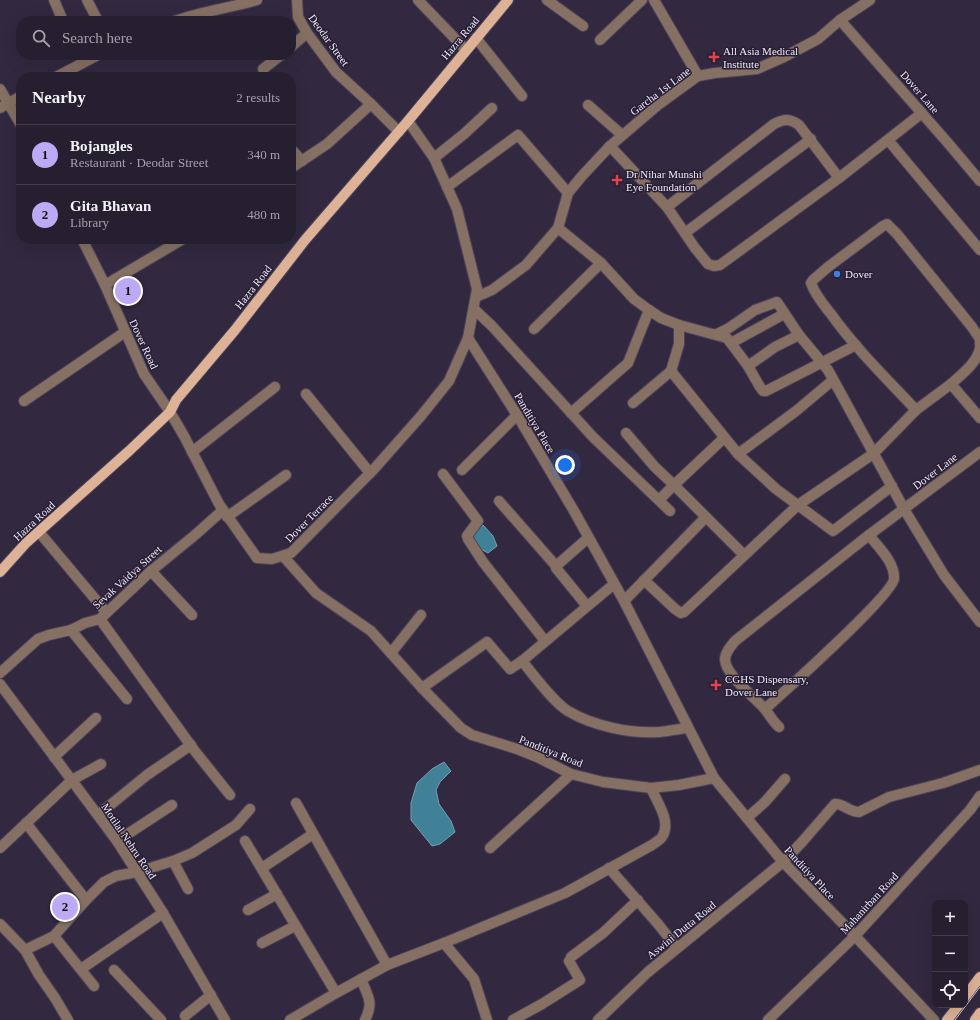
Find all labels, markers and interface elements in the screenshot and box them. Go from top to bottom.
street label: Deodar Street [306,12,352,68]
street label: Hazra Road [439,14,482,62]
search box [16,16,296,60]
icon: search [30,27,52,49]
text: Search here [62,30,132,46]
place label: All Asia Medical Institute [723,45,798,70]
marker: All Asia Medical Institute [708,51,720,63]
street label: Garcha 1st Lane [628,64,692,117]
street label: Dover Lane [898,68,942,116]
text: Nearby [32,88,86,107]
text: 2 results [236,90,280,105]
text: Bojangles [70,138,133,154]
text: 1 [42,147,48,162]
text: 340 m [247,147,280,162]
text: Restaurant · Deodar Street [70,155,208,170]
place label: Dr Nihar Munshi Eye Foundation [626,168,702,193]
marker: Dr Nihar Munshi Eye Foundation [611,174,623,186]
text: Gita Bhavan [70,198,151,214]
text: 2 [42,207,48,222]
text: 480 m [247,207,280,222]
text: Library [70,215,109,230]
street label: Hazra Road [232,262,274,311]
place label: Dover [845,268,873,280]
marker: Dover [832,269,842,279]
pin: 1 [115,276,141,306]
street label: Dover Road [127,317,161,371]
street label: Panditiya Place [512,391,558,455]
street label: Dover Lane [911,450,960,492]
your location [555,455,575,475]
street label: Dover Terrace [283,491,336,544]
street label: Hazra Road [11,498,58,543]
street label: Sevak Vaidya Street [90,543,164,611]
place label: CGHS Dispensary, Dover Lane [725,673,809,698]
marker: CGHS Dispensary, Dover Lane [710,679,722,691]
street label: Panditiya Road [517,733,585,769]
street label: Motilal Nehru Road [99,801,159,881]
street label: Panditiya Place [782,844,838,902]
street label: Mahanirban Road [838,870,901,936]
pin: 2 [52,892,78,922]
street label: Aswini Dutta Road [644,898,718,961]
map controls [932,900,968,1008]
button: + [932,900,968,936]
button: − [932,936,968,972]
button: locate [932,972,968,1008]

